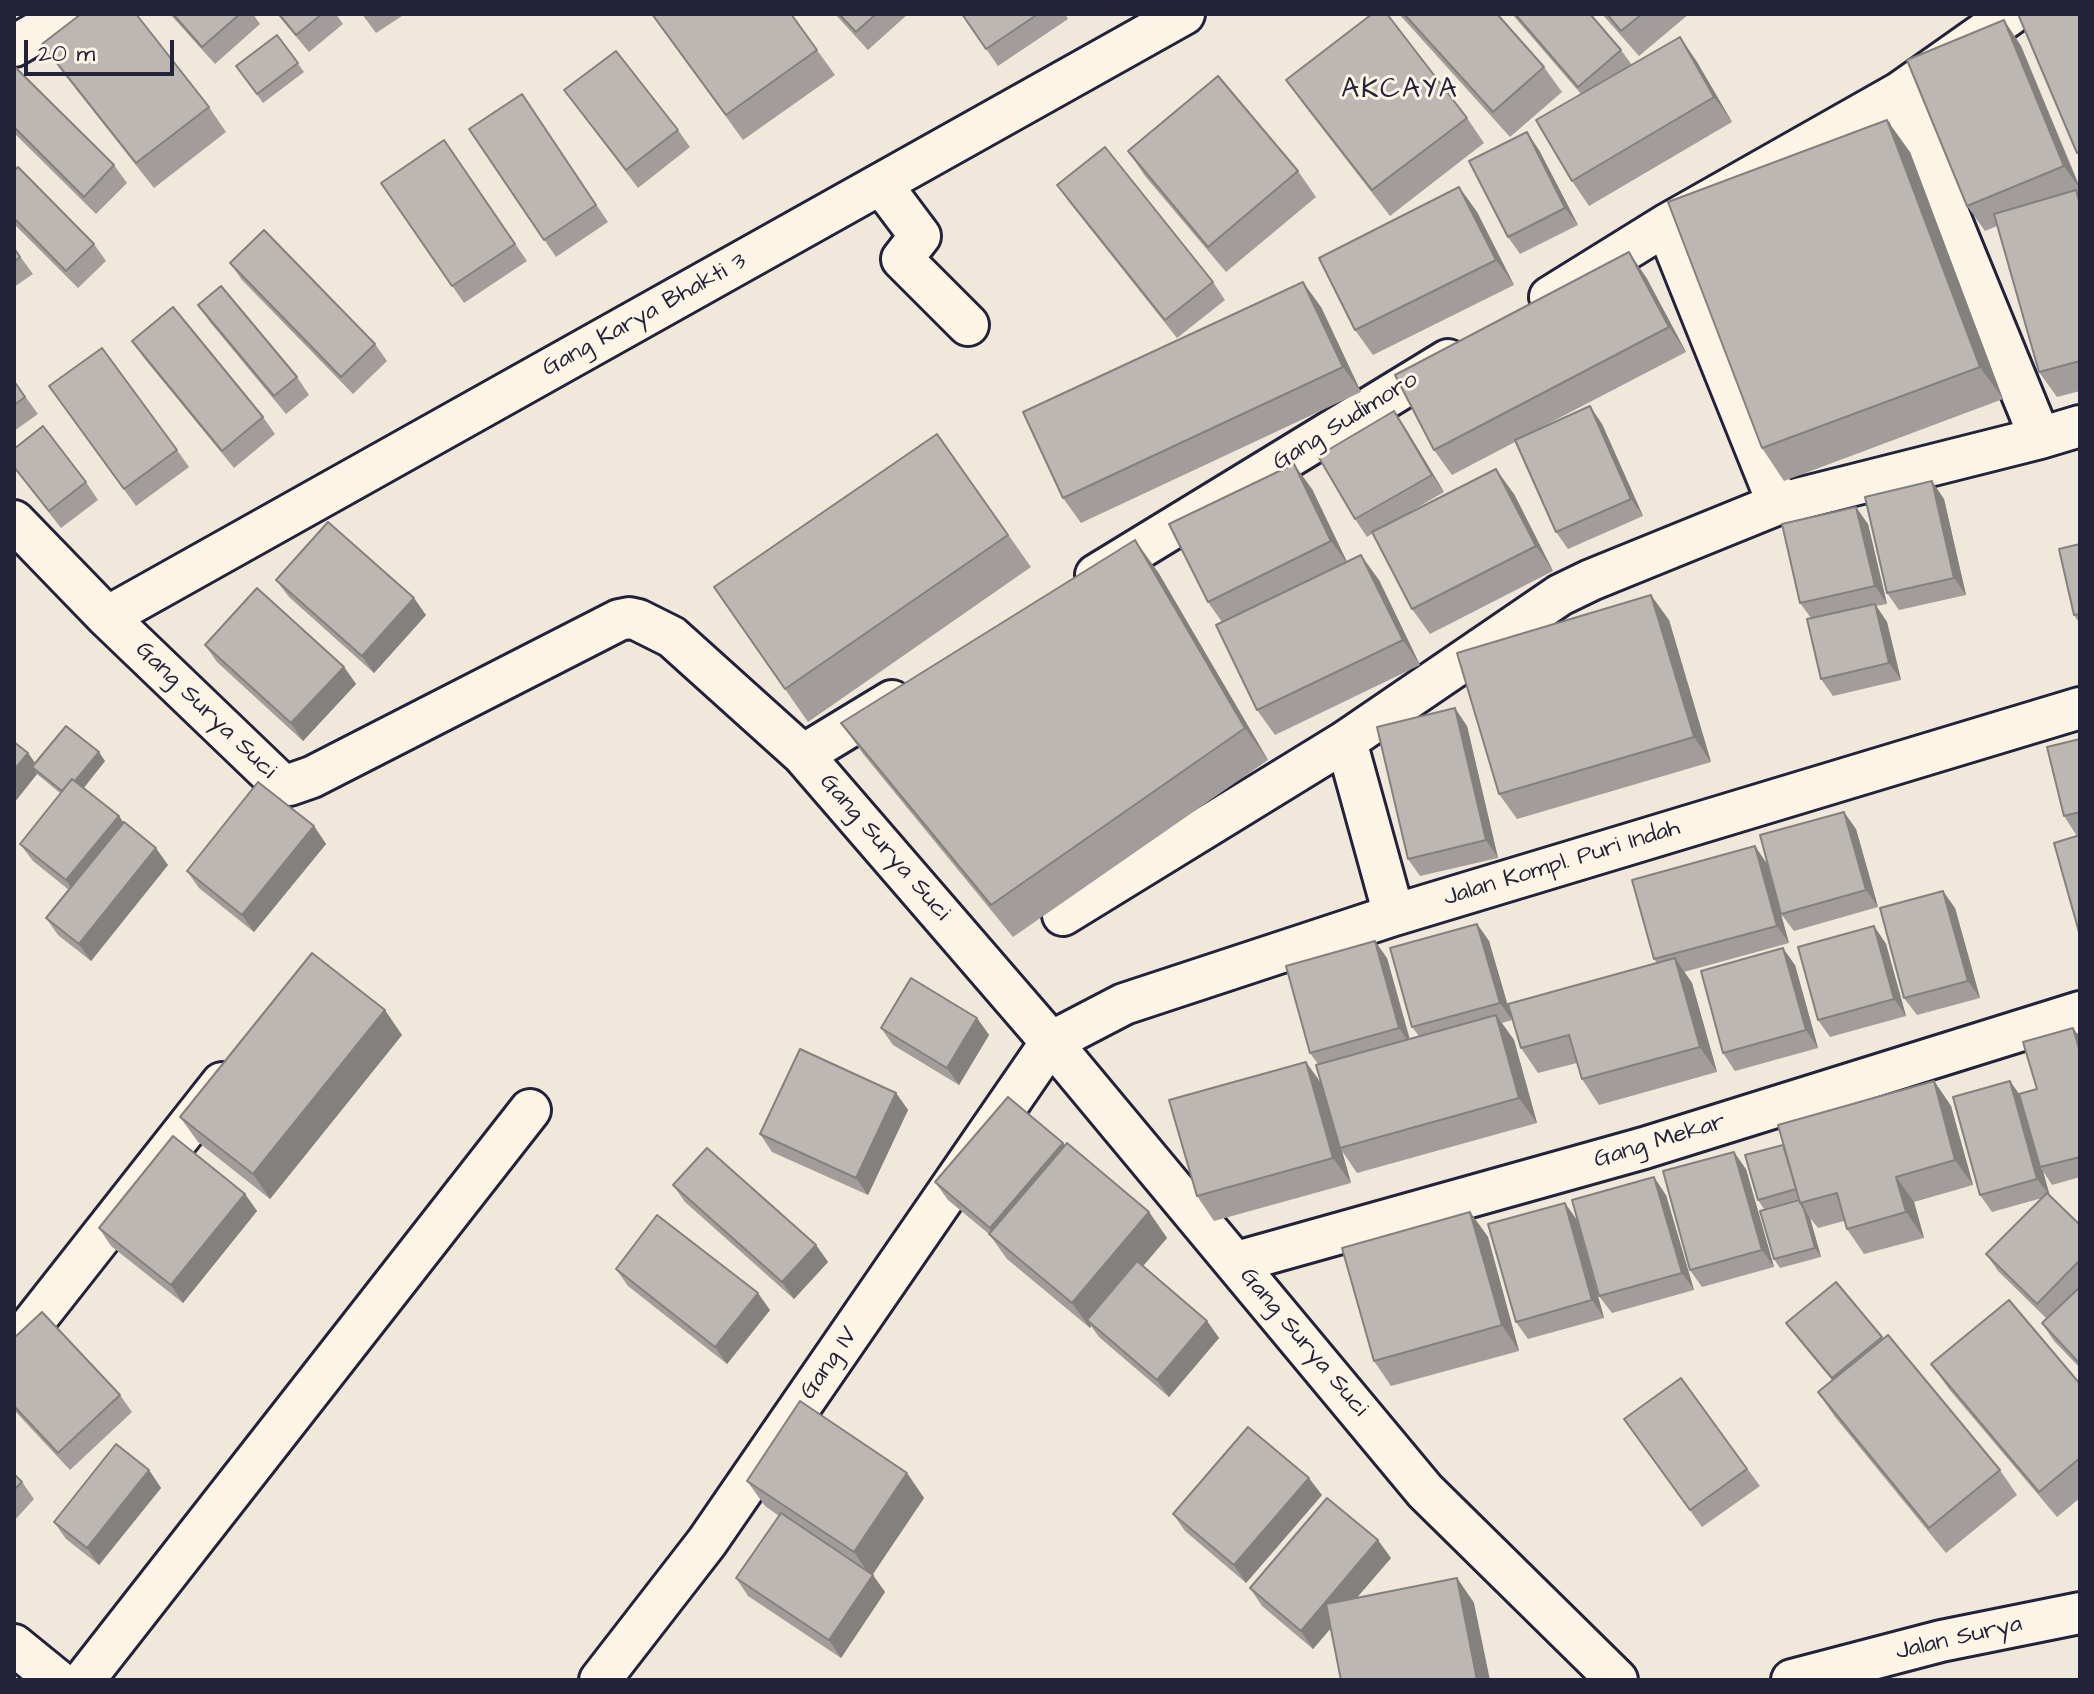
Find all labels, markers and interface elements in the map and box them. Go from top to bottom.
scale bar [28,24,178,74]
text: 20 m [38,37,95,71]
district label: AKCAYA [1341,74,1459,108]
street label: Gang Karya Bhakti 3 [538,248,752,384]
street label: Gang Sudimoro [1268,366,1424,478]
street label: Gang Surya Suci [128,636,282,786]
street label: Gang Surya Suci [812,769,956,927]
street label: Jalan Kompl. Puri Indah [1440,814,1684,914]
street label: Gang Mekar [1591,1108,1729,1176]
street label: Gang Surya Suci [1232,1263,1374,1423]
street label: Gang IV [795,1322,865,1406]
street label: Jalan Surya [1893,1610,2025,1668]

